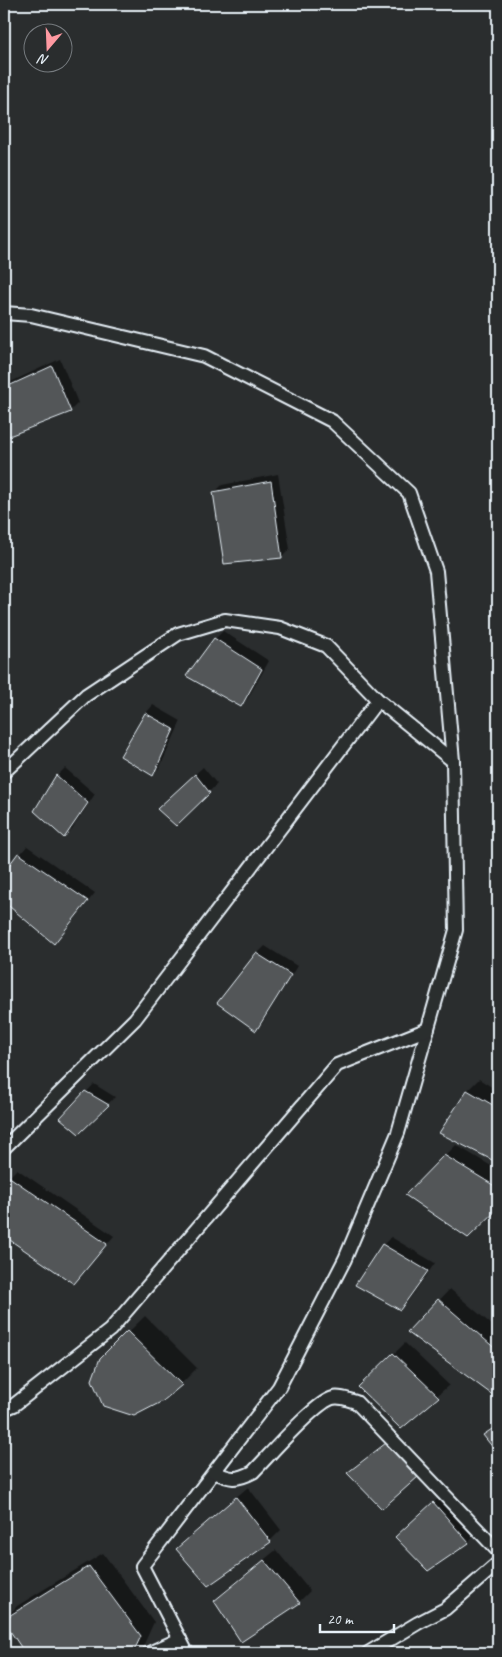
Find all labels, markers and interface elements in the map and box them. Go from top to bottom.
north arrow [22,22,72,72]
text: N [35,50,51,69]
scale bar [320,1602,393,1634]
text: 20 m [327,1610,354,1629]

